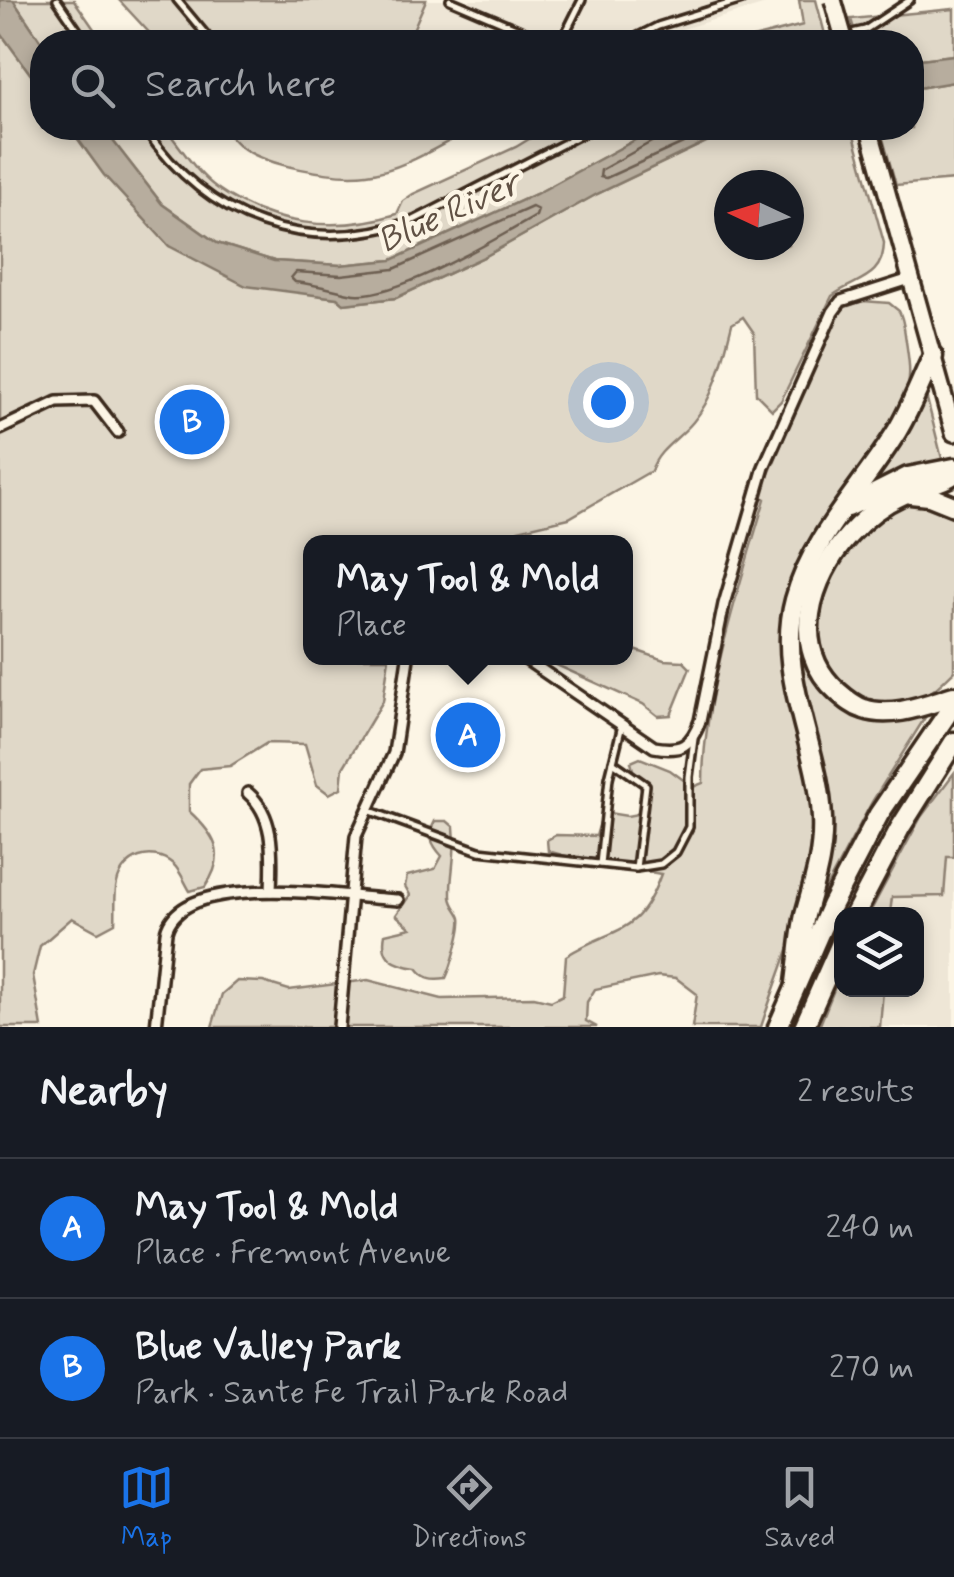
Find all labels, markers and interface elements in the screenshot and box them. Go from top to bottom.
search box [30,30,924,140]
icon: search [65,58,120,113]
text: Search here [145,61,336,110]
water label: Blue River [371,159,531,265]
north arrow [714,170,804,260]
your location [583,377,634,428]
pin: B [160,384,224,460]
popup [303,535,633,665]
text: May Tool & Mold [336,555,600,604]
text: Place [336,604,407,646]
pin: A [436,698,500,772]
map controls [834,907,924,997]
button: layers [834,907,924,997]
text: Nearby [40,1065,168,1120]
text: 2 results [797,1071,914,1113]
text: May Tool & Mold [135,1183,398,1232]
text: A [62,1207,83,1249]
text: 240 m [826,1207,914,1249]
text: Place · Fremont Avenue [135,1232,451,1274]
text: Blue Valley Park [135,1323,401,1372]
text: B [62,1347,83,1389]
text: 270 m [829,1347,914,1389]
text: Park · Sante Fe Trail Park Road [135,1372,568,1414]
tab: Map [119,1460,174,1557]
tab: Directions [412,1460,527,1557]
tab: Saved [764,1460,835,1557]

